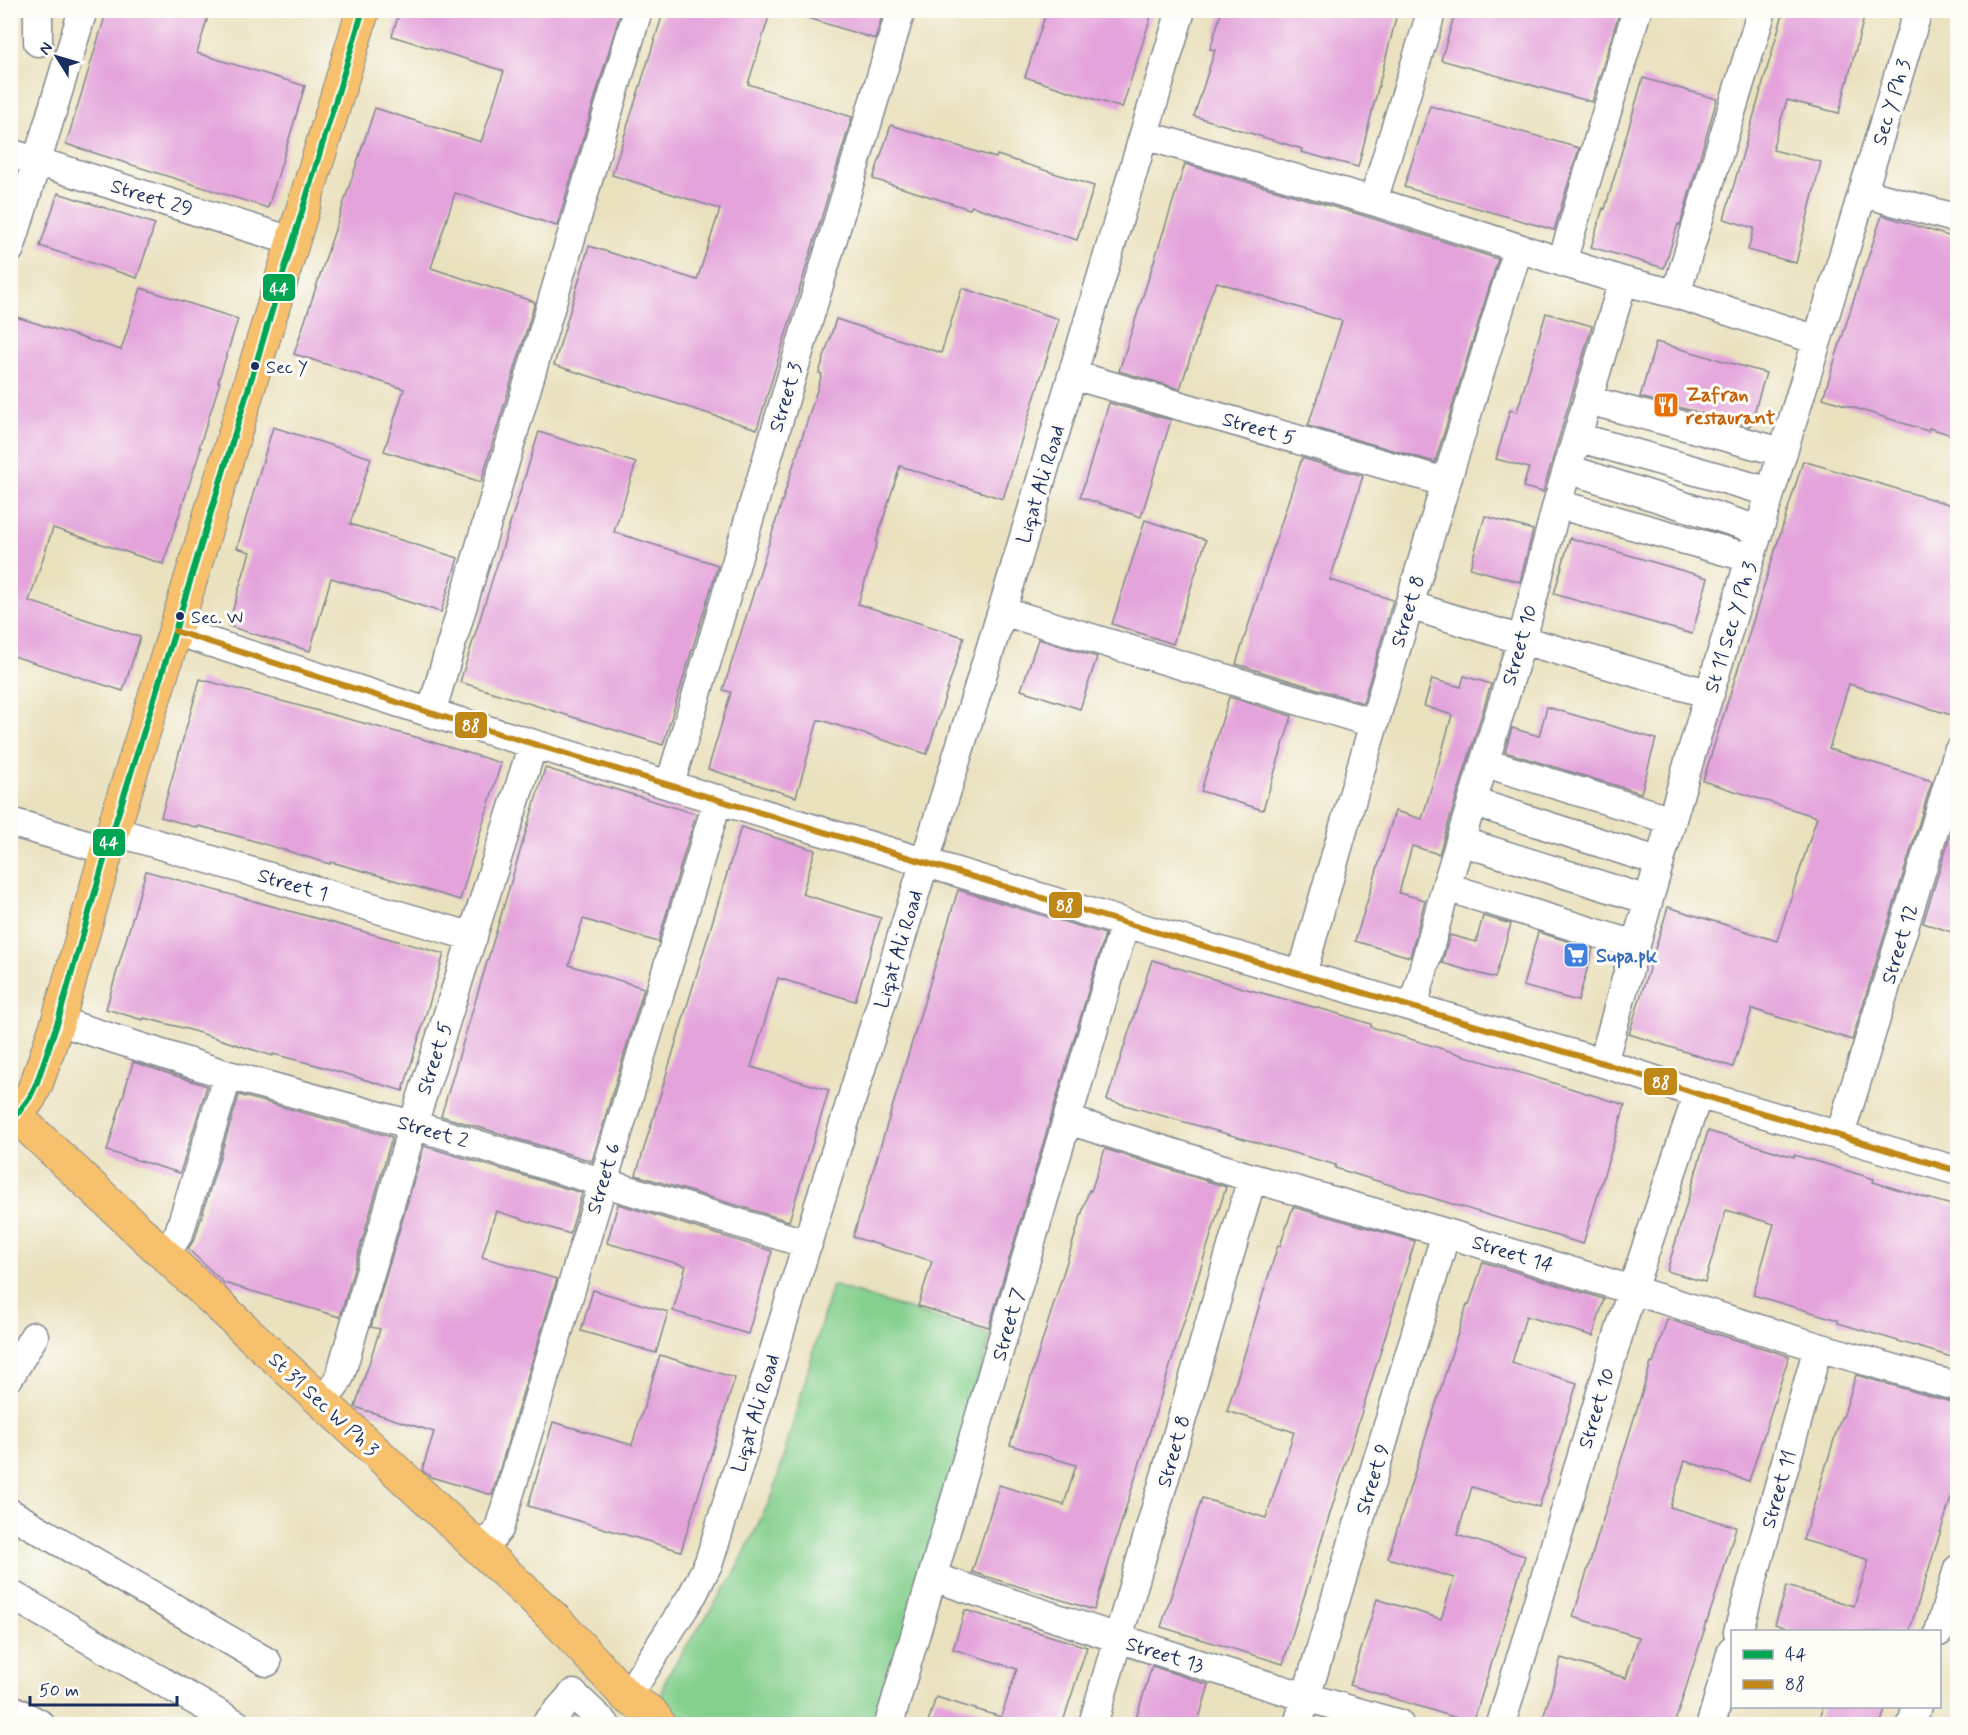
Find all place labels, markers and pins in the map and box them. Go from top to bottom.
place label: Sec Y [266,356,308,380]
marker: Sec Y [249,360,261,372]
place label: Zafran restaurant [1686,382,1776,432]
restaurant icon: Zafran restaurant [1651,390,1681,420]
place label: Sec. W [191,606,243,630]
marker: Sec. W [174,610,186,622]
supermarket icon: Supa.pk [1561,940,1591,970]
place label: Supa.pk [1596,943,1658,970]

